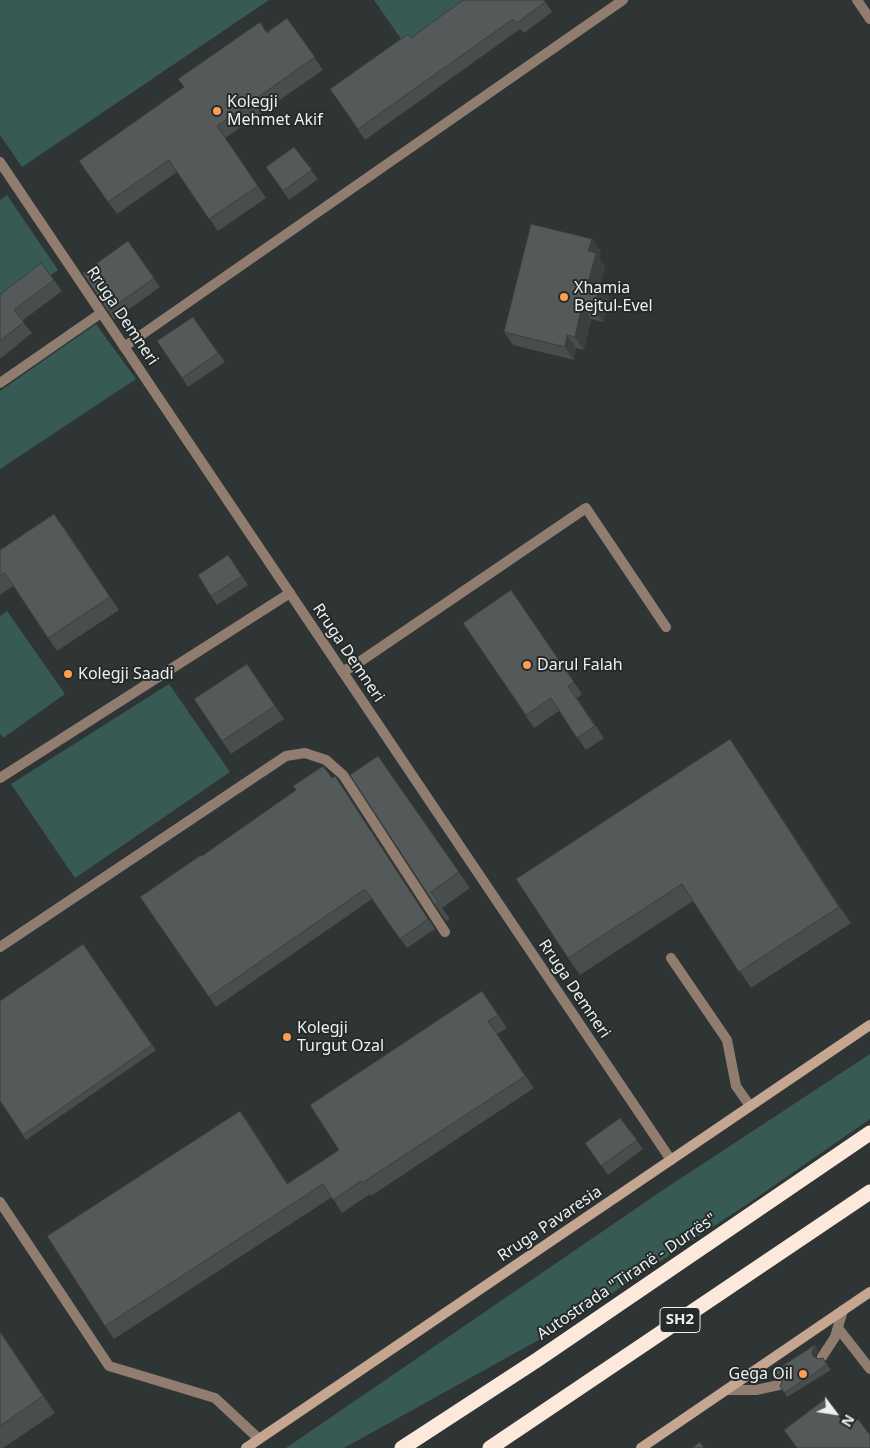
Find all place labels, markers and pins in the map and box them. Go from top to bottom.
place label: Kolegji Mehmet Akif [227,92,323,130]
marker: Kolegji Mehmet Akif [211,105,223,117]
place label: Xhamia Bejtul-Evel [574,278,653,316]
marker: Xhamia Bejtul-Evel [558,291,570,303]
place label: Darul Falah [537,655,623,675]
marker: Darul Falah [521,659,533,671]
place label: Kolegji Saadi [78,664,174,684]
marker: Kolegji Saadi [62,668,74,680]
place label: Kolegji Turgut Ozal [297,1018,384,1056]
marker: Kolegji Turgut Ozal [281,1031,293,1043]
place label: Gega Oil [729,1364,793,1384]
marker: Gega Oil [797,1368,809,1380]

